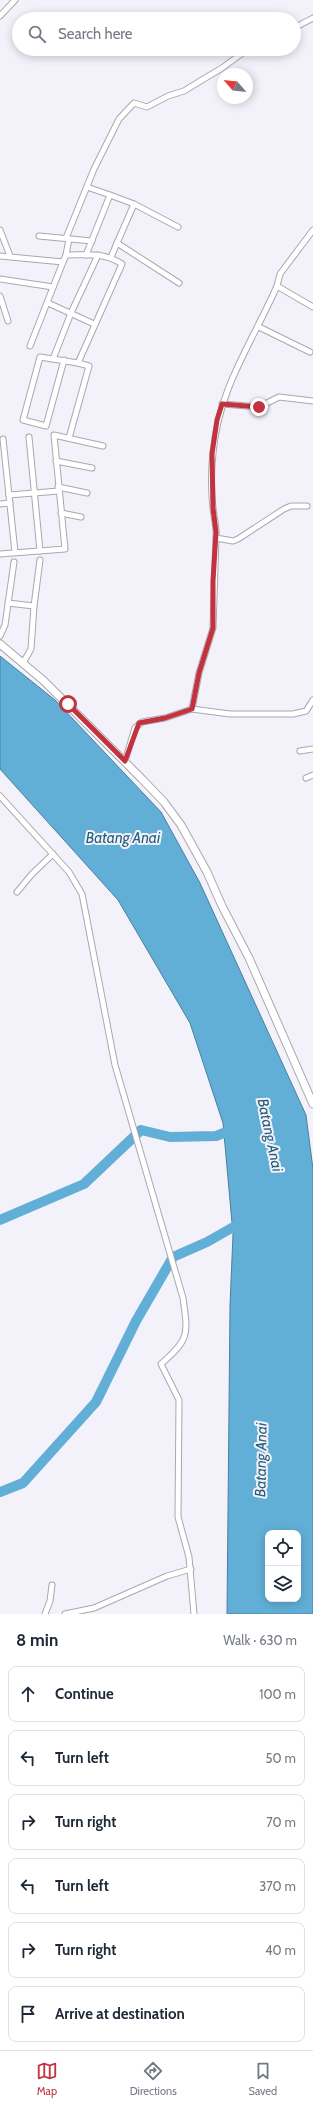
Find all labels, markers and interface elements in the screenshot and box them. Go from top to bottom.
search box [12,12,301,56]
icon: search [26,23,48,45]
text: Search here [58,25,133,43]
north arrow [217,68,253,104]
route end [250,398,268,416]
route start [59,695,77,713]
water label: Batang Anai [86,829,161,847]
water label: Batang Anai [253,1097,287,1174]
water label: Batang Anai [251,1422,271,1497]
map controls [265,1530,301,1602]
button: locate [265,1530,301,1566]
button: layers [265,1566,301,1602]
text: 8 min [16,1630,58,1650]
text: Walk · 630 m [223,1632,297,1648]
icon: ahead [17,1683,39,1705]
text: Continue [55,1685,114,1703]
text: 100 m [259,1686,296,1702]
icon: left [17,1747,39,1769]
text: Turn left [55,1749,109,1767]
text: 50 m [266,1750,296,1766]
icon: right [17,1811,39,1833]
text: Turn right [55,1813,116,1831]
text: 70 m [266,1814,296,1830]
icon: left [17,1875,39,1897]
text: Turn left [55,1877,109,1895]
text: 370 m [259,1878,296,1894]
icon: right [17,1939,39,1961]
text: Turn right [55,1941,116,1959]
text: 40 m [265,1942,296,1958]
icon: arrive [17,2003,39,2025]
text: Arrive at destination [55,2005,185,2023]
tab: Map [36,2060,58,2098]
tab: Directions [130,2060,177,2098]
tab: Saved [249,2060,277,2098]

